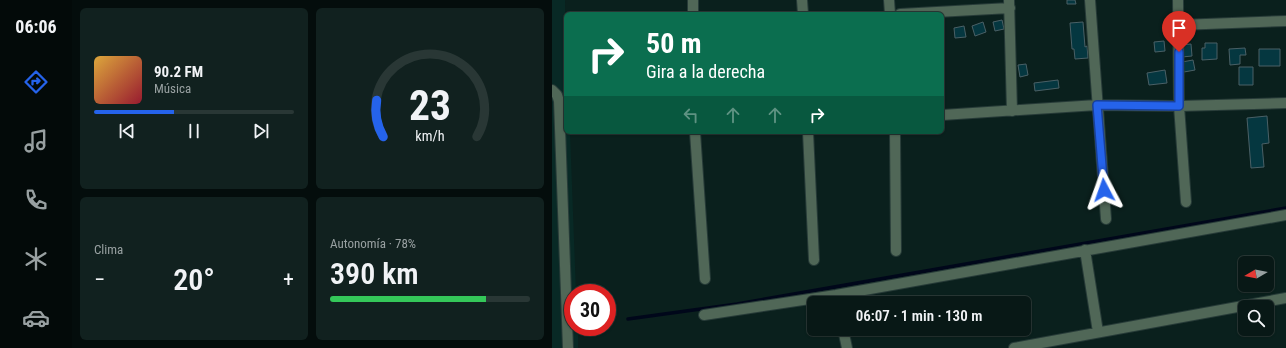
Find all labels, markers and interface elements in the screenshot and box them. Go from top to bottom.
pin [1162,11,1196,52]
text: 06:06 [15,16,57,37]
icon: arrive [1168,17,1190,39]
text: 50 m [646,27,702,60]
icon: right [580,28,632,80]
text: Gira a la derecha [646,61,765,82]
text: 90.2 FM [154,63,203,81]
icon: directions [22,68,50,96]
text: 23 [409,80,451,129]
text: Música [154,81,191,96]
icon: left [680,104,702,126]
icon: ahead [722,104,744,126]
icon: ahead [764,104,786,126]
icon: right [806,104,828,126]
icon: previous [116,120,138,142]
icon: pause [183,120,205,142]
icon: next [250,120,272,142]
icon: music [22,127,50,155]
text: km/h [415,127,445,143]
position arrow [1083,169,1125,211]
icon: phone [22,186,50,214]
text: Autonomía · 78% [330,236,416,251]
text: Clima [94,242,123,257]
icon: climate [22,245,50,273]
text: 390 km [330,256,419,291]
north arrow [1238,256,1274,292]
map controls [1238,256,1274,336]
text: 20° [173,262,215,297]
text: − [94,267,105,292]
text: + [283,267,294,292]
speed limit sign: 30 [564,284,616,336]
button: search [1238,300,1274,336]
icon: car [22,304,50,332]
text: 06:07 · 1 min · 130 m [856,307,982,325]

